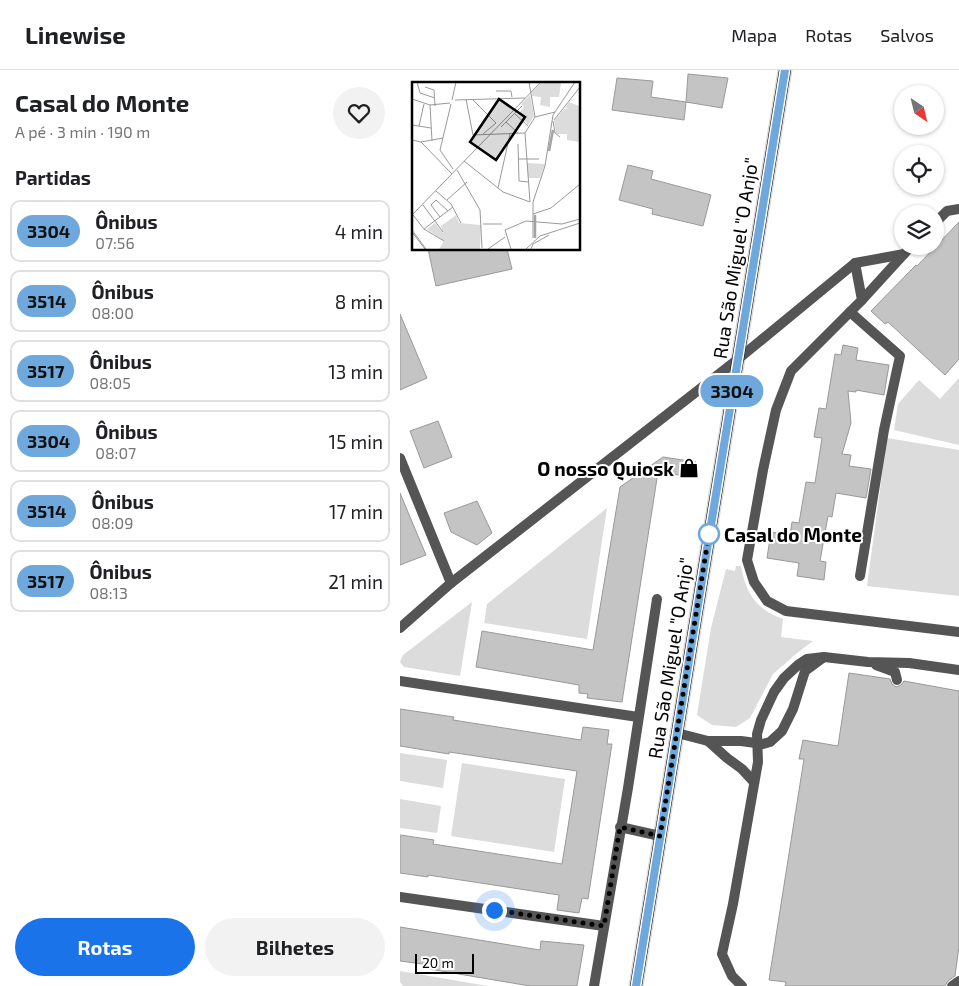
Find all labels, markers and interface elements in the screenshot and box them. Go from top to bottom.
text: Linewise [25,20,126,49]
text: Mapa [731,24,777,46]
text: Rotas [805,24,852,46]
text: Salvos [880,24,934,46]
inset map [412,82,580,250]
north arrow [894,85,944,135]
map controls [894,85,944,255]
button: heart [333,87,385,139]
text: Casal do Monte [15,88,189,117]
text: A pé · 3 min · 190 m [15,122,150,141]
button: locate [894,145,944,195]
street label: Rua São Miguel "O Anjo" [708,156,762,360]
text: Partidas [15,166,91,189]
button: layers [894,205,944,255]
text: Ônibus [95,210,158,233]
text: 3304 [27,220,70,242]
text: 4 min [335,220,383,243]
text: 07:56 [95,233,135,252]
text: Ônibus [91,280,154,303]
text: 3514 [27,290,66,312]
text: 8 min [335,290,383,313]
text: 08:00 [91,303,134,322]
text: Ônibus [89,350,152,373]
text: 3517 [27,360,64,382]
text: 13 min [328,360,383,383]
text: 08:05 [89,373,131,392]
line badge: 3304 [697,375,767,407]
text: 3304 [710,380,754,402]
text: Ônibus [95,420,158,443]
text: 3304 [27,430,70,452]
text: 15 min [329,430,383,453]
text: 08:07 [95,443,136,462]
place label: O nosso Quiosk [537,457,674,481]
shop icon: O nosso Quiosk [678,457,700,479]
text: Ônibus [91,490,154,513]
text: 3514 [27,500,66,522]
text: 17 min [329,500,383,523]
text: 08:09 [91,513,133,532]
marker: Casal do Monte [698,523,720,545]
place label: Casal do Monte [724,523,862,546]
street label: Rua São Miguel "O Anjo" [643,556,697,760]
text: Ônibus [89,560,152,583]
text: 3517 [27,570,64,592]
text: 21 min [328,570,383,593]
text: 08:13 [89,583,128,602]
your location [482,898,507,923]
button: Rotas [15,918,195,976]
button: Bilhetes [205,918,385,976]
scale bar [415,951,474,974]
text: 20 m [422,954,454,971]

